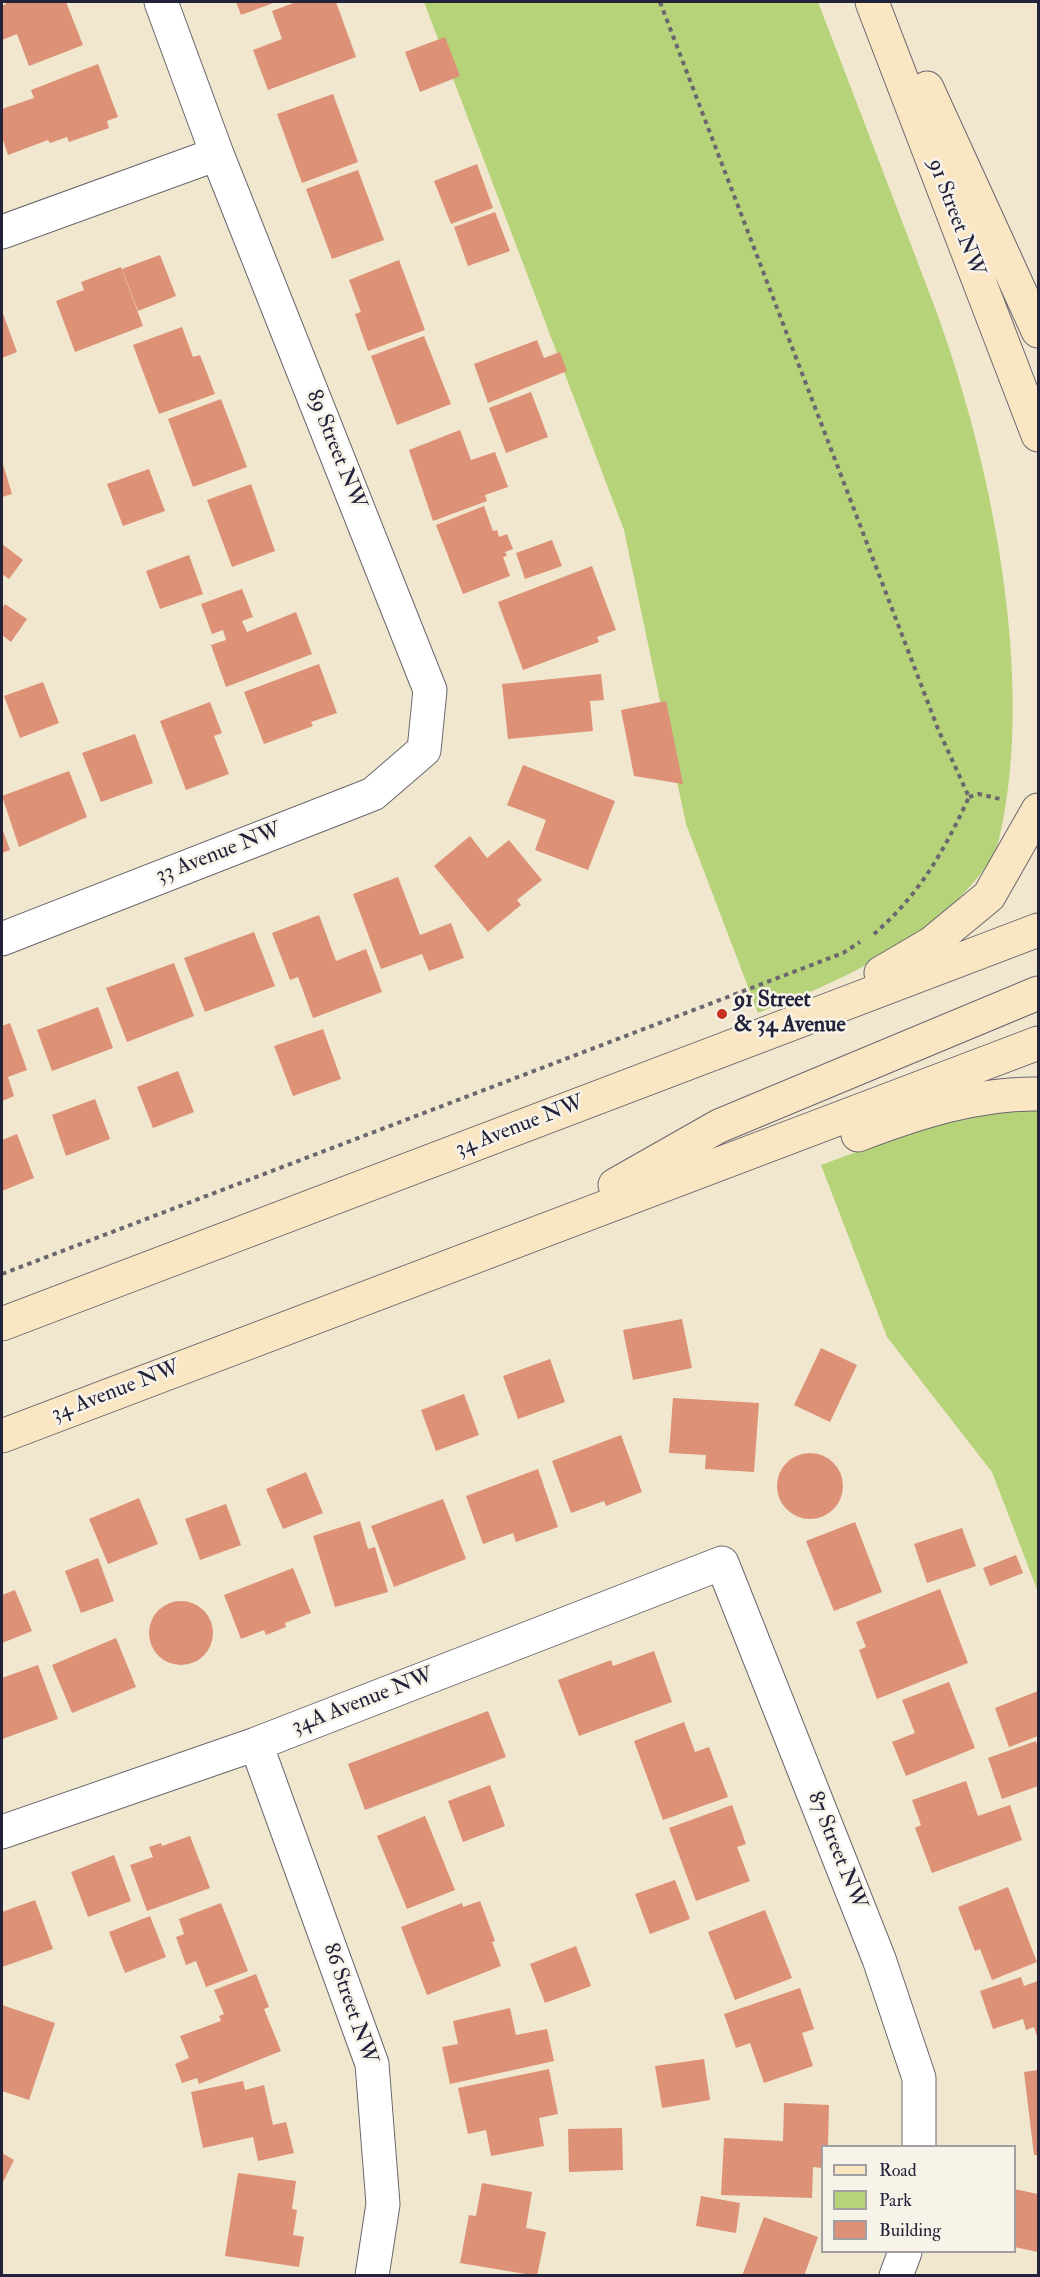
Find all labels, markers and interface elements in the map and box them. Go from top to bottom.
street label: 91 Street NW [921,156,989,280]
street label: 89 Street NW [299,387,371,513]
street label: 33 Avenue NW [153,818,285,890]
place label: 91 Street & 34 Avenue [734,988,846,1040]
marker: 91 Street & 34 Avenue [715,1007,729,1021]
street label: 34 Avenue NW [452,1090,588,1164]
street label: 34 Avenue NW [48,1355,184,1429]
street label: 34A Avenue NW [289,1663,437,1741]
street label: 87 Street NW [800,1788,872,1914]
street label: 86 Street NW [316,1940,382,2068]
legend [821,2145,1016,2253]
text: Road [879,2159,917,2182]
text: Park [879,2189,912,2212]
text: Building [879,2219,941,2242]

